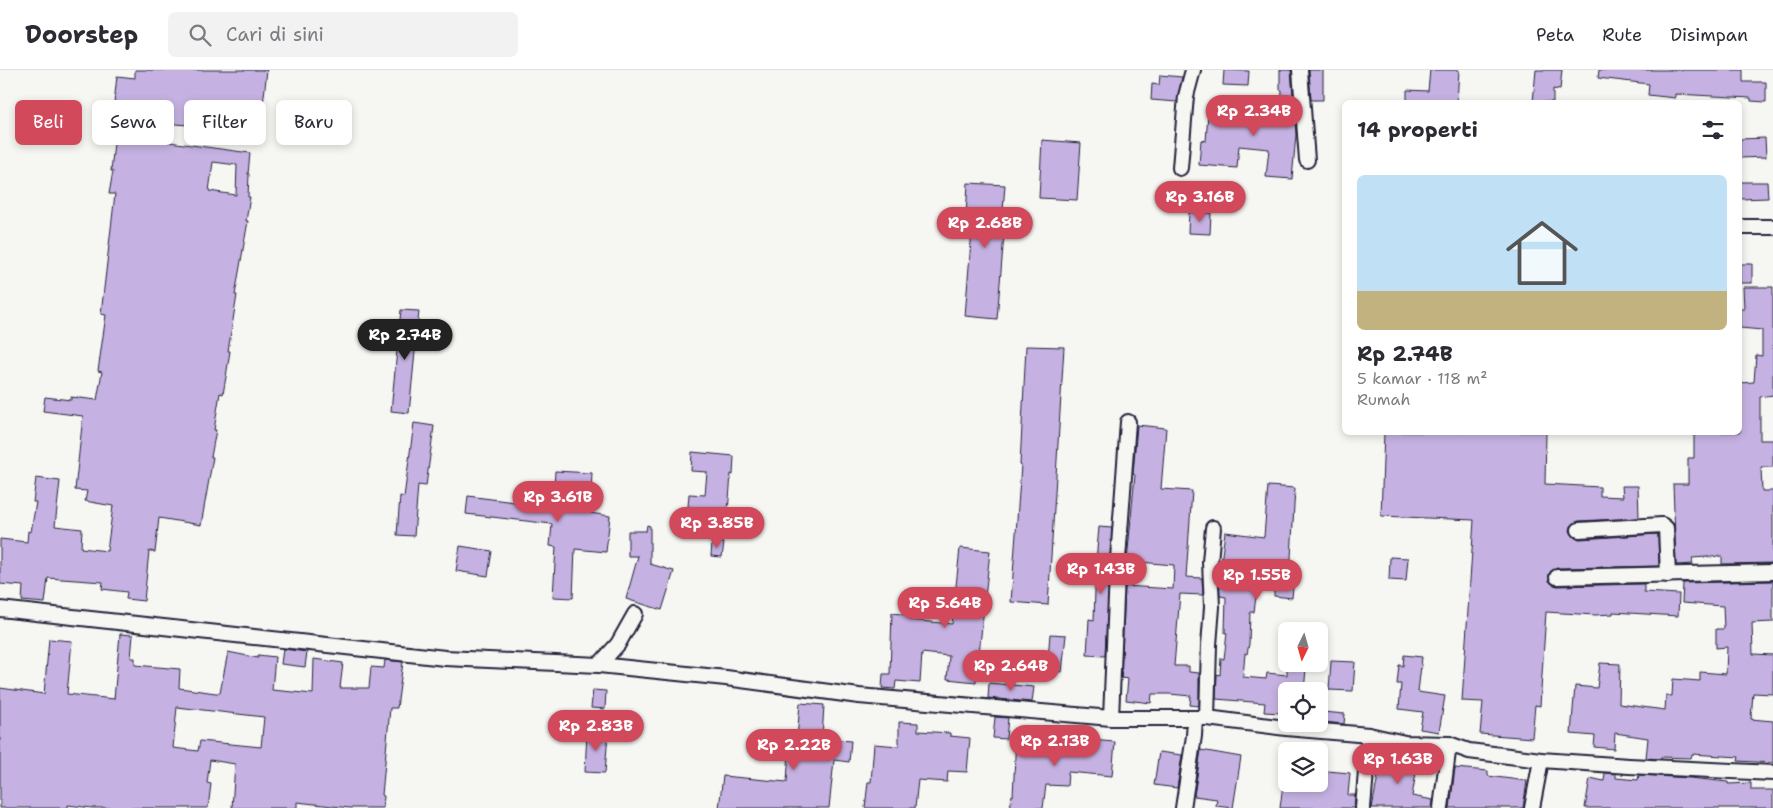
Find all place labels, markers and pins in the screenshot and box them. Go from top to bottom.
pin: Rp 2.34B [1202,94,1306,137]
pin: Rp 3.16B [1148,180,1252,223]
pin: Rp 2.68B [933,206,1037,249]
pin: Rp 2.74B [353,318,457,361]
pin: Rp 3.61B [506,480,610,523]
pin: Rp 3.85B [665,506,769,549]
pin: Rp 1.43B [1049,552,1153,595]
pin: Rp 1.55B [1205,558,1309,601]
pin: Rp 5.64B [893,586,997,629]
pin: Rp 2.64B [959,650,1063,692]
pin: Rp 2.83B [544,710,648,752]
pin: Rp 2.13B [1003,724,1107,767]
pin: Rp 2.22B [742,728,846,771]
pin: Rp 1.63B [1346,742,1450,785]

